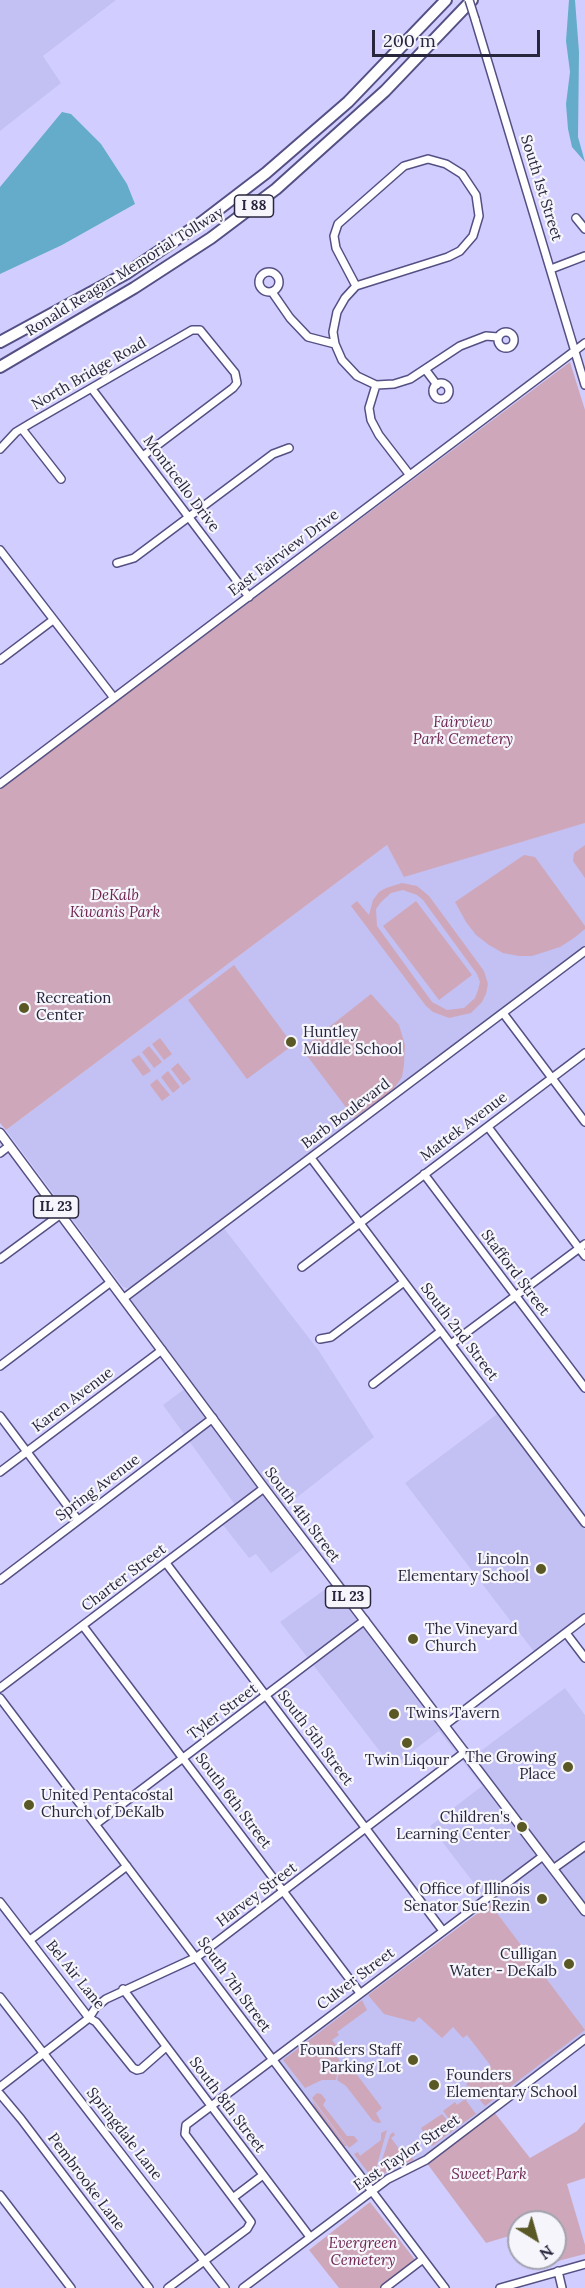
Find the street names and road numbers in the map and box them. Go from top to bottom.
street label: South 1st Street [516,133,566,243]
road number: I 88 [234,195,274,217]
street label: Ronald Reagan Memorial Tollway [23,203,227,341]
street label: North Bridge Road [28,334,150,414]
street label: Monticello Drive [139,432,223,536]
street label: East Fairview Drive [225,506,343,600]
street label: Barb Boulevard [298,1075,394,1153]
street label: Mattek Avenue [417,1088,511,1166]
road number: IL 23 [34,1196,78,1218]
street label: Stafford Street [477,1227,553,1319]
street label: South 2nd Street [416,1280,502,1384]
street label: Karen Avenue [29,1364,117,1436]
street label: Spring Avenue [53,1451,143,1525]
street label: South 4th Street [260,1464,344,1566]
street label: Charter Street [78,1541,170,1615]
road number: IL 23 [326,1586,370,1608]
street label: Tyler Street [185,1680,261,1744]
street label: South 5th Street [273,1687,357,1789]
street label: South 6th Street [191,1750,275,1852]
street label: Harvey Street [213,1859,301,1931]
street label: South 7th Street [193,1934,275,2036]
street label: Bel Air Lane [42,1937,108,2013]
street label: Culver Street [314,1944,398,2014]
street label: South 8th Street [185,2054,269,2156]
street label: Springdale Lane [82,2084,166,2184]
street label: East Taylor Street [350,2111,464,2195]
street label: Pembrooke Lane [44,2130,128,2234]

